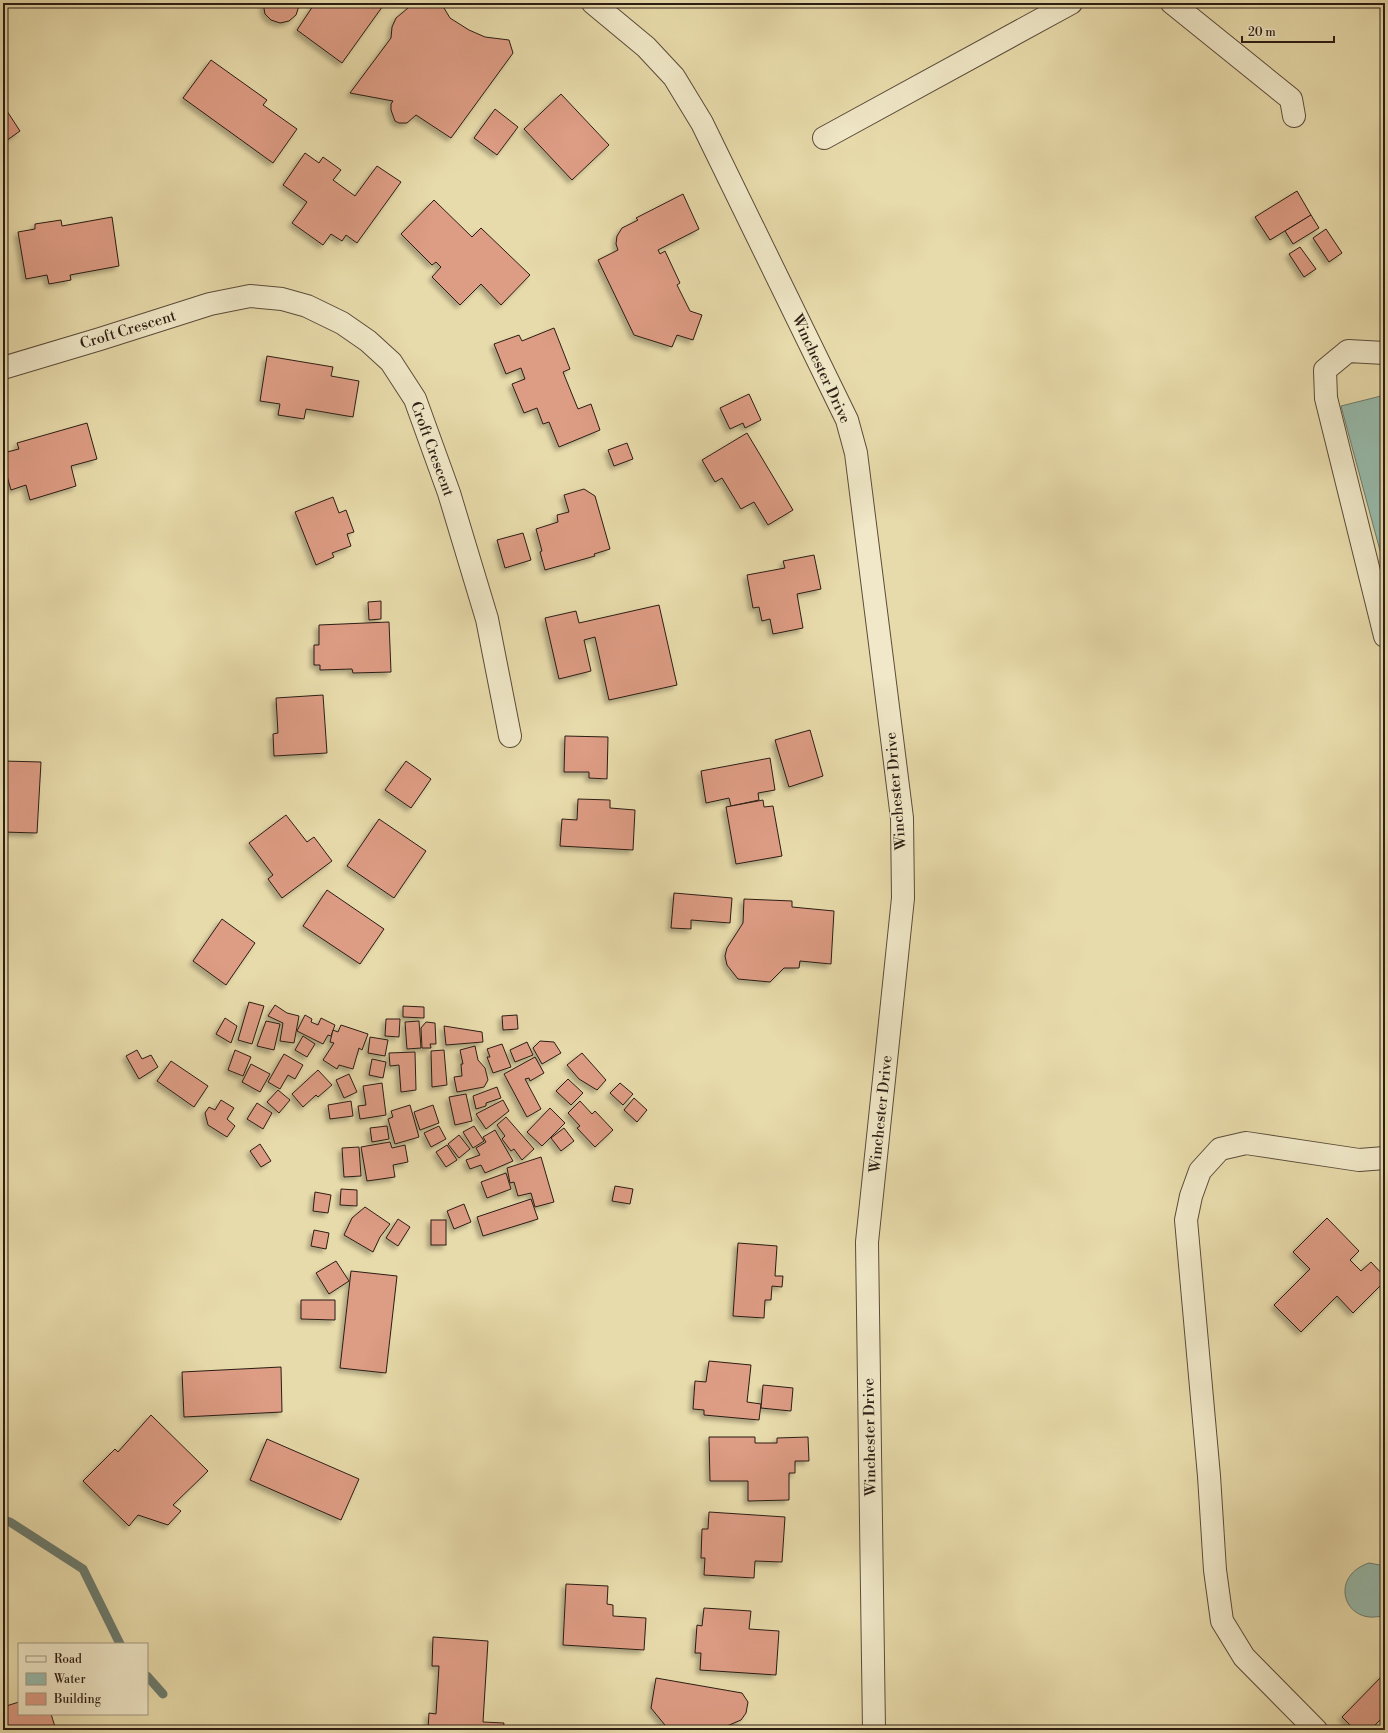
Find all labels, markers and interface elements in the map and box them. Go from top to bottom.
scale bar [1242,18,1334,44]
text: 20 m [1248,25,1276,40]
street label: Croft Crescent [78,306,179,354]
street label: Winchester Drive [787,311,855,427]
street label: Croft Crescent [406,399,458,500]
street label: Winchester Drive [881,731,911,852]
street label: Winchester Drive [865,1054,897,1175]
street label: Winchester Drive [859,1378,881,1497]
legend [18,1643,148,1715]
text: Road [54,1652,82,1667]
text: Water [53,1672,86,1687]
text: Building [53,1692,102,1707]

